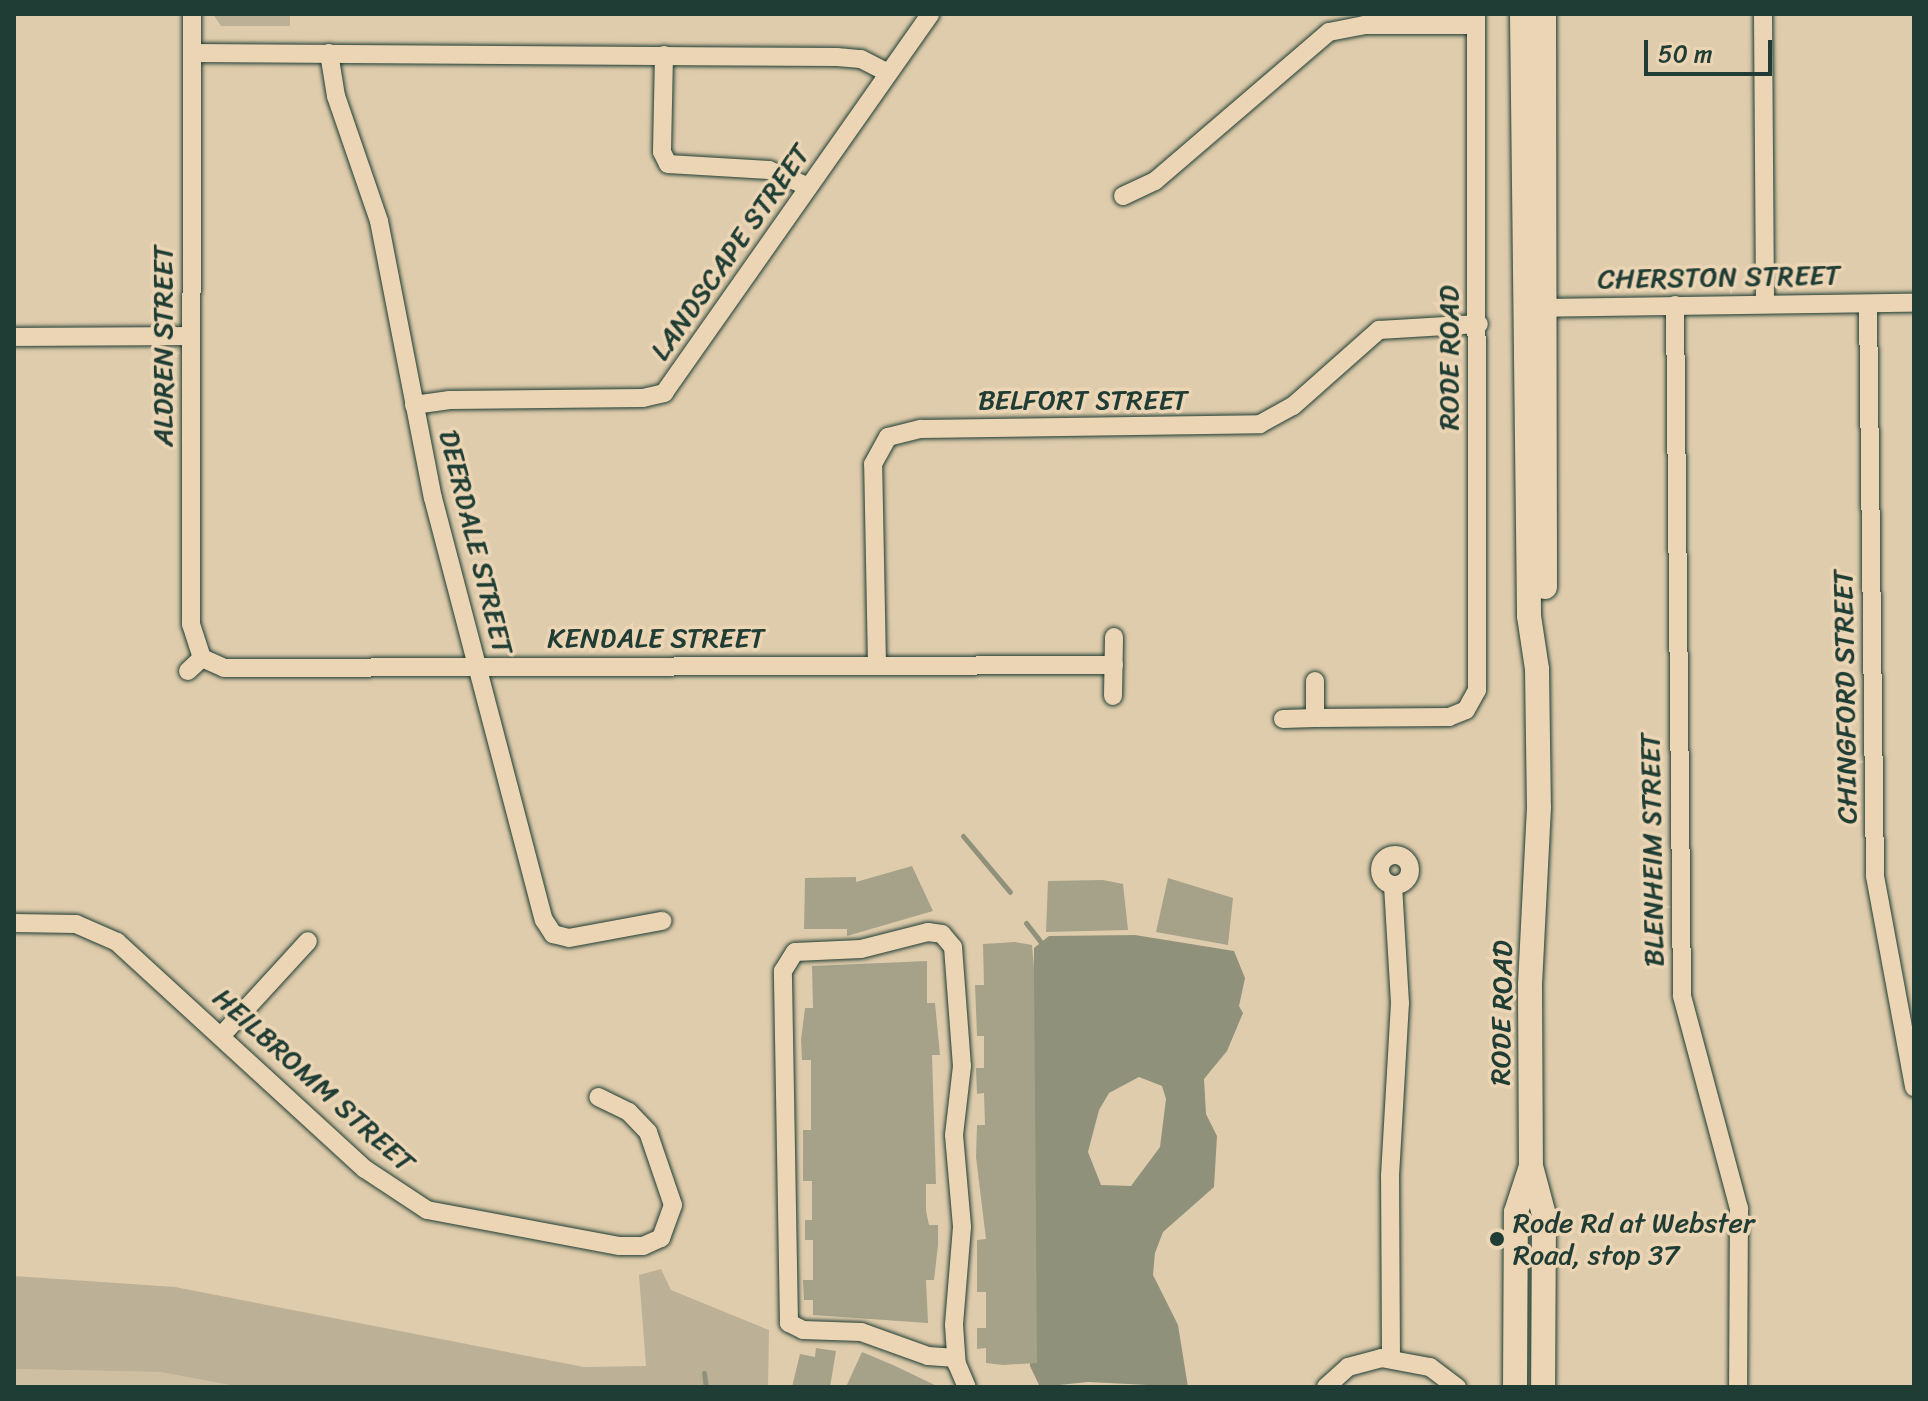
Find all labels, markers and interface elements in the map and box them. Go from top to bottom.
scale bar [1648,24,1776,74]
text: 50 m [1658,33,1713,75]
street label: LANDSCAPE STREET [643,138,817,366]
street label: ALDREN STREET [146,245,180,447]
street label: CHERSTON STREET [1597,258,1841,296]
street label: RODE ROAD [1432,286,1466,430]
street label: BELFORT STREET [976,383,1190,417]
street label: DEERDALE STREET [432,426,520,658]
street label: CHINGFORD STREET [1826,569,1864,825]
street label: KENDALE STREET [547,621,765,655]
street label: BLENHEIM STREET [1633,731,1671,969]
street label: RODE ROAD [1484,940,1520,1086]
street label: HEILBROMM STREET [206,981,422,1179]
place label: Rode Rd at Webster Road, stop 37 [1513,1206,1755,1272]
marker: Rode Rd at Webster Road, stop 37 [1488,1230,1506,1248]

